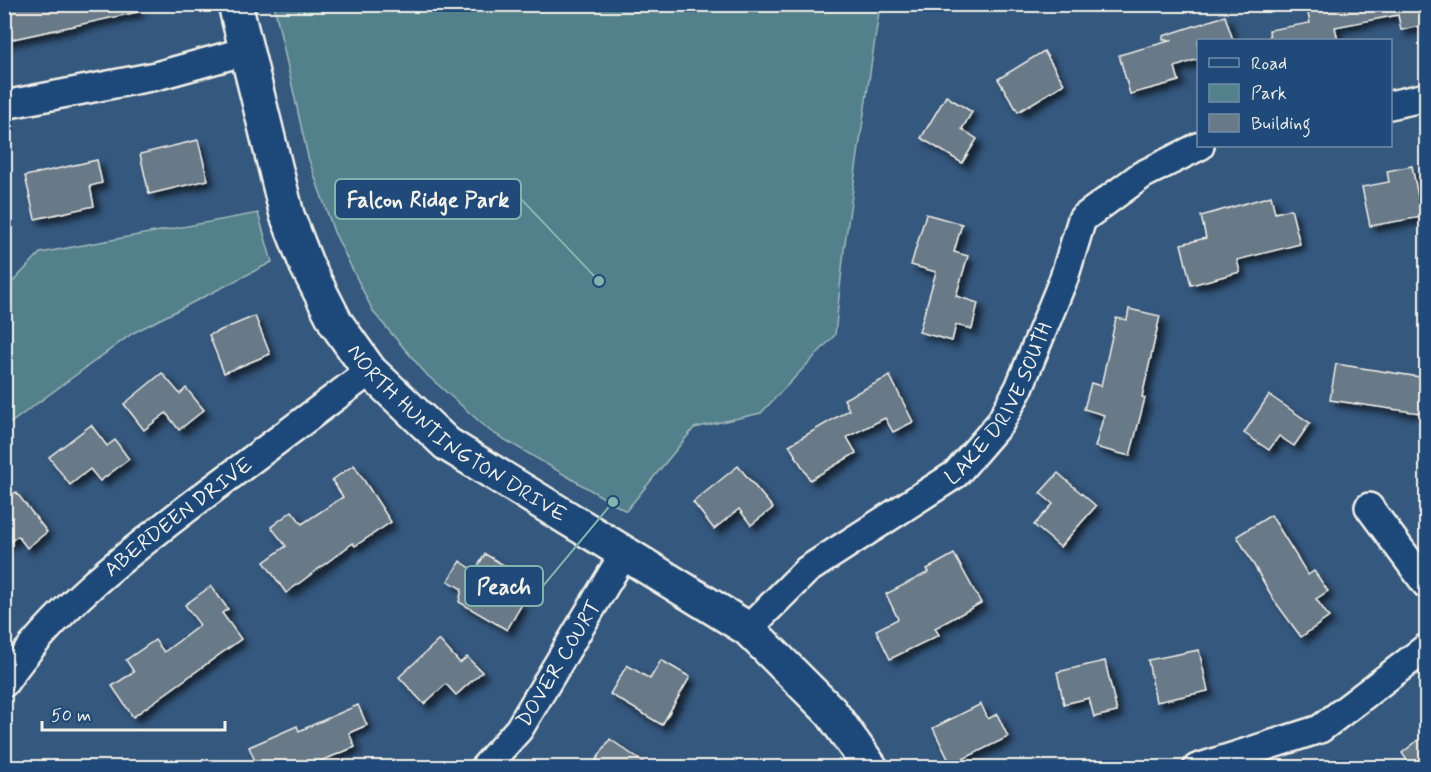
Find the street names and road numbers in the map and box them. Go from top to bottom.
street label: LAKE DRIVE SOUTH [940,318,1059,492]
street label: NORTH HUNTINGTON DRIVE [340,339,572,529]
street label: ABERDEEN DRIVE [98,451,259,584]
street label: DOVER COURT [510,595,608,732]

